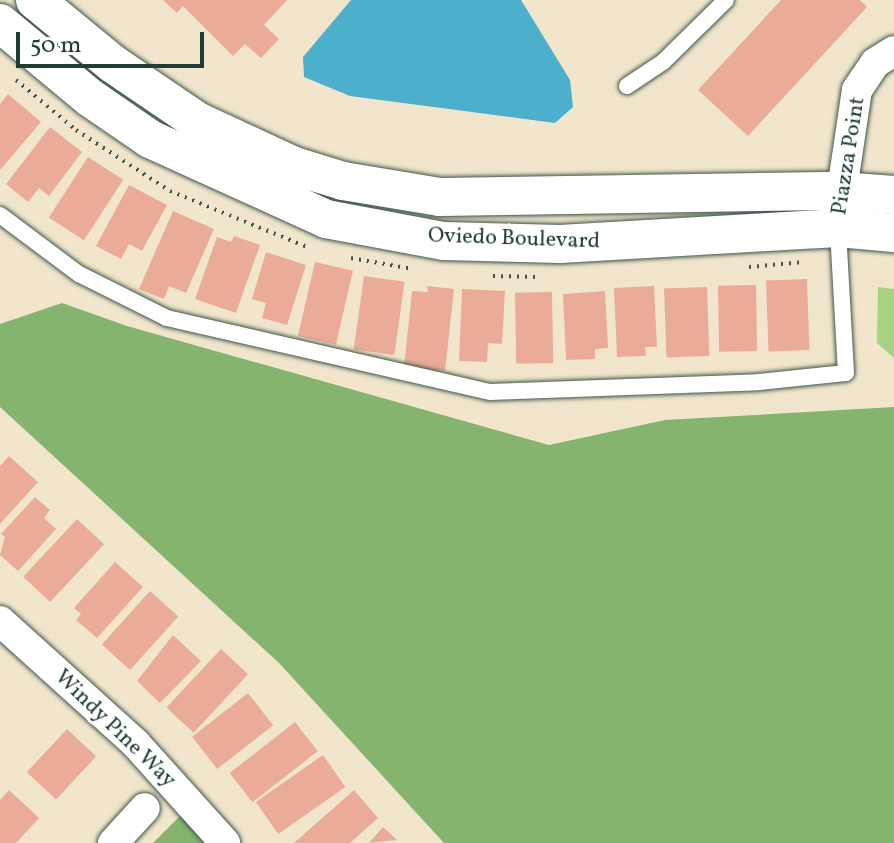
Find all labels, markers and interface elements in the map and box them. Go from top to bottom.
scale bar [20,16,208,66]
text: 50 m [30,29,82,63]
street label: Piazza Point [827,95,871,217]
street label: Oviedo Boulevard [428,223,600,255]
street label: Windy Pine Way [48,664,182,794]

